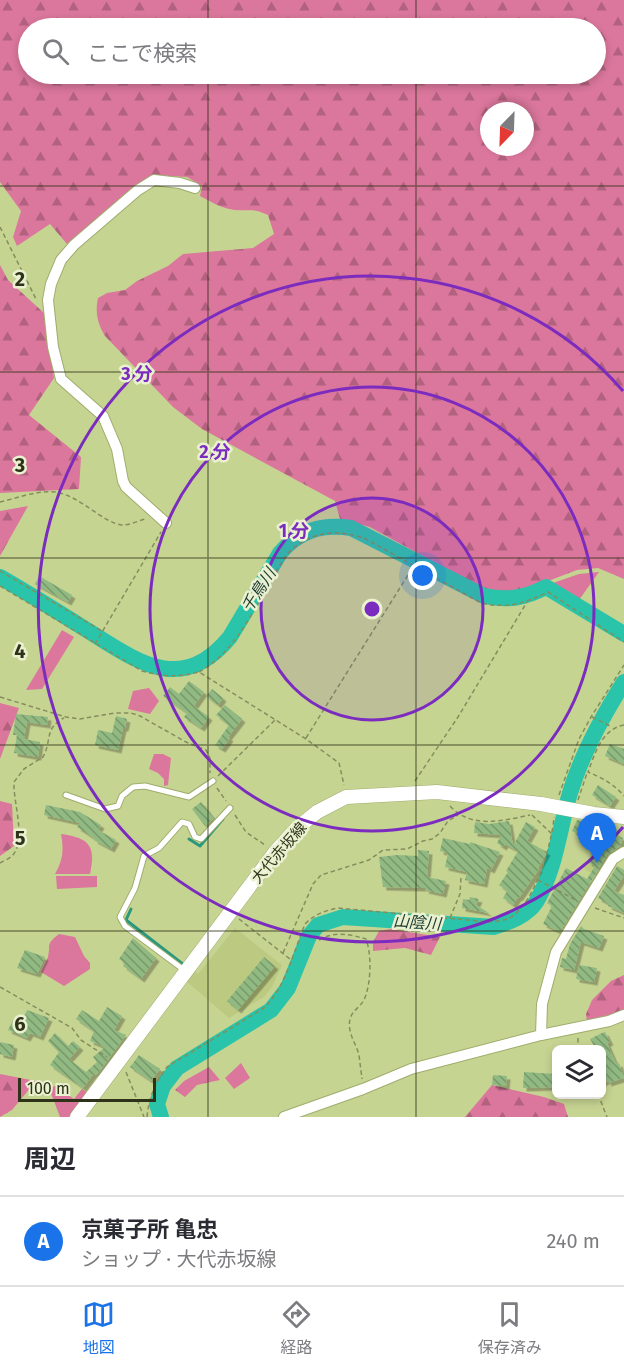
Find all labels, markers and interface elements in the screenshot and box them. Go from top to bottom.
search box [18,18,606,84]
icon: search [39,35,72,68]
text: ここで検索 [87,40,197,67]
north arrow [480,102,534,156]
text: 2 [15,267,25,291]
text: 3 分 [120,363,153,385]
text: 2 分 [199,441,231,463]
text: 3 [14,453,25,477]
text: 1 分 [279,520,309,542]
your location [408,561,437,590]
water label: 千鳥川 [237,563,281,616]
centre of rings [362,599,382,619]
text: 4 [14,639,26,663]
pin: A [578,814,616,863]
street label: 大代赤坂線 [248,819,310,887]
text: 5 [15,826,26,850]
water label: 山陰川 [392,911,444,934]
text: 6 [14,1012,26,1036]
map controls [552,1045,606,1099]
button: layers [552,1045,606,1099]
scale bar [18,1075,156,1102]
text: 100 m [27,1079,70,1098]
text: 周辺 [24,1144,76,1175]
text: 京菓子所 亀忠 [81,1216,218,1243]
text: A [38,1229,49,1253]
text: 240 m [546,1229,600,1253]
text: ショップ · 大代赤坂線 [81,1247,276,1271]
tab: 地図 [82,1298,115,1358]
tab: 経路 [280,1298,313,1358]
tab: 保存済み [478,1298,542,1358]

